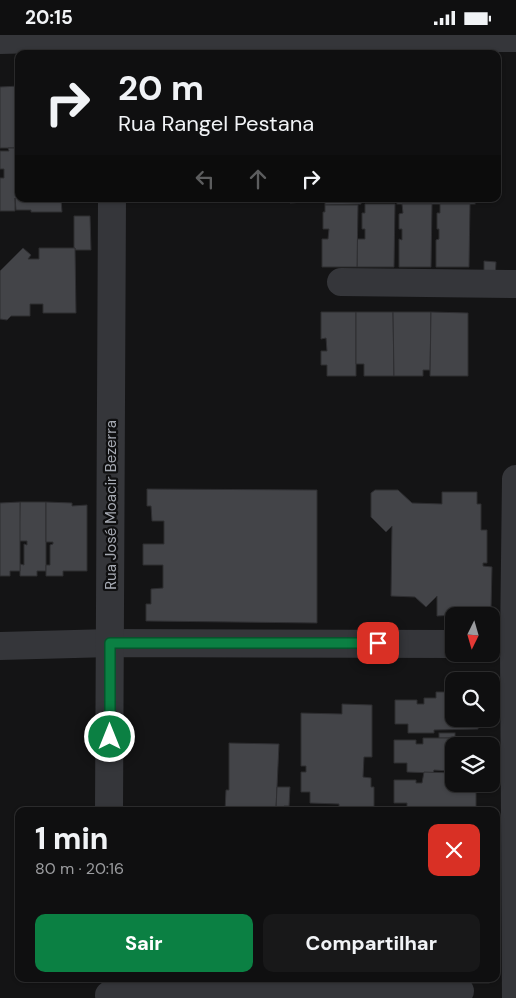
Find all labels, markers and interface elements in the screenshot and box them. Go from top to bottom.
text: 20:15 [25,5,73,30]
text: 20 m [118,65,204,111]
icon: right [35,70,100,135]
text: Rua Rangel Pestana [118,109,314,138]
icon: left [191,165,219,193]
icon: ahead [244,165,272,193]
icon: right [297,165,325,193]
street label: Rua José Moacir Bezerra [101,420,121,590]
north arrow [445,607,500,663]
map controls [445,607,500,792]
pin [357,622,399,664]
icon: arrive [364,629,392,657]
button: search [445,672,500,727]
position arrow [83,710,135,762]
button: layers [445,737,500,792]
text: 1 min [35,819,108,858]
button: close [428,824,480,876]
text: 80 m · 20:16 [35,858,124,879]
button: Sair [35,914,253,972]
button: Compartilhar [263,914,480,972]

